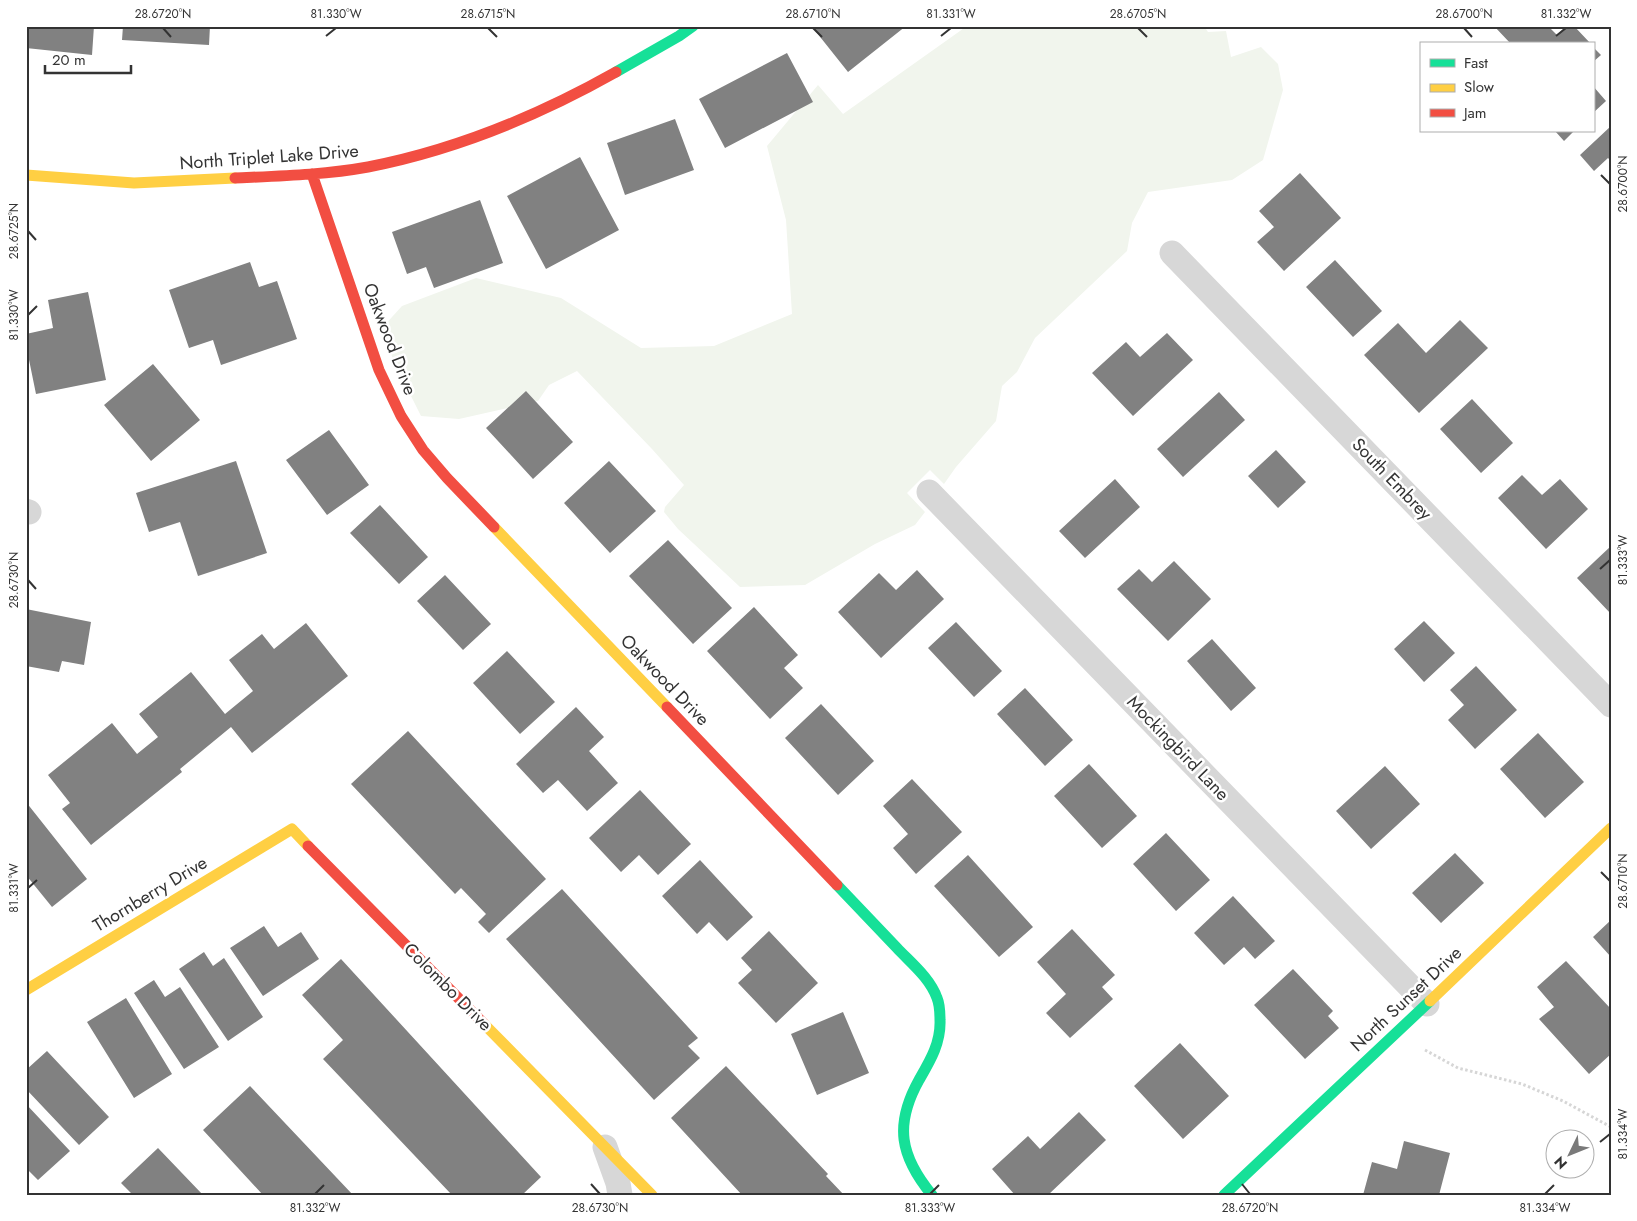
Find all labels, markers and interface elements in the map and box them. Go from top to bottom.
text: 28.6720°N [135,5,191,23]
text: 81.330°W [310,5,362,23]
text: 28.6715°N [461,5,515,23]
text: 28.6710°N [785,5,841,23]
text: 81.331°W [926,5,976,23]
text: 28.6705°N [1110,5,1166,23]
text: 28.6700°N [1435,5,1493,23]
text: 81.332°W [1541,5,1591,23]
scale bar [45,42,131,74]
legend [1420,42,1594,132]
text: 20 m [52,49,86,71]
text: Fast [1464,52,1488,74]
text: Slow [1464,76,1495,98]
text: Jam [1462,102,1487,124]
street label: North Triplet Lake Drive [179,138,359,176]
text: 28.6700°N [1614,155,1632,213]
text: 28.6725°N [5,203,23,259]
street label: Oakwood Drive [357,279,423,399]
text: 81.330°W [5,289,23,341]
street label: South Embrey [1346,432,1438,526]
text: 81.333°W [1614,535,1632,585]
text: 28.6730°N [5,552,23,608]
street label: Oakwood Drive [615,628,715,732]
street label: Mockingbird Lane [1121,689,1235,807]
street label: Thornberry Drive [88,850,212,938]
text: 28.6710°N [1614,853,1632,909]
text: 81.331°W [5,863,23,913]
street label: Colombo Drive [398,937,498,1037]
street label: North Sunset Drive [1344,940,1468,1058]
text: 81.334°W [1614,1108,1632,1159]
north arrow [1544,1128,1594,1178]
text: N [1549,1152,1572,1174]
text: 81.332°W [290,1199,340,1217]
text: 28.6730°N [572,1199,628,1217]
text: 81.333°W [905,1199,955,1217]
text: 28.6720°N [1222,1199,1278,1217]
text: 81.334°W [1520,1199,1571,1217]

